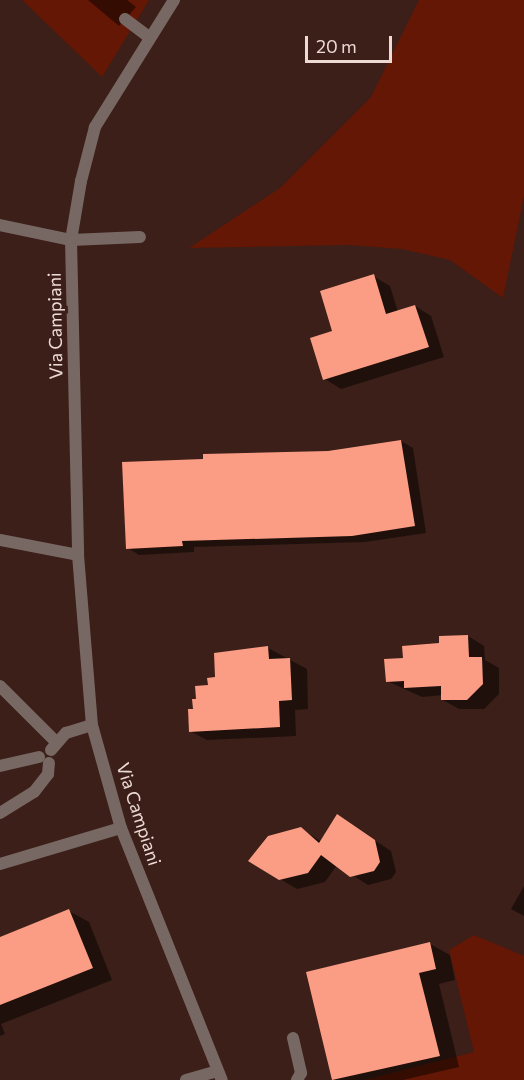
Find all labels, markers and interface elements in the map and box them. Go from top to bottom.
scale bar [308,24,395,62]
text: 20 m [316,35,357,57]
street label: Via Campiani [43,272,67,380]
street label: Via Campiani [112,760,166,868]

